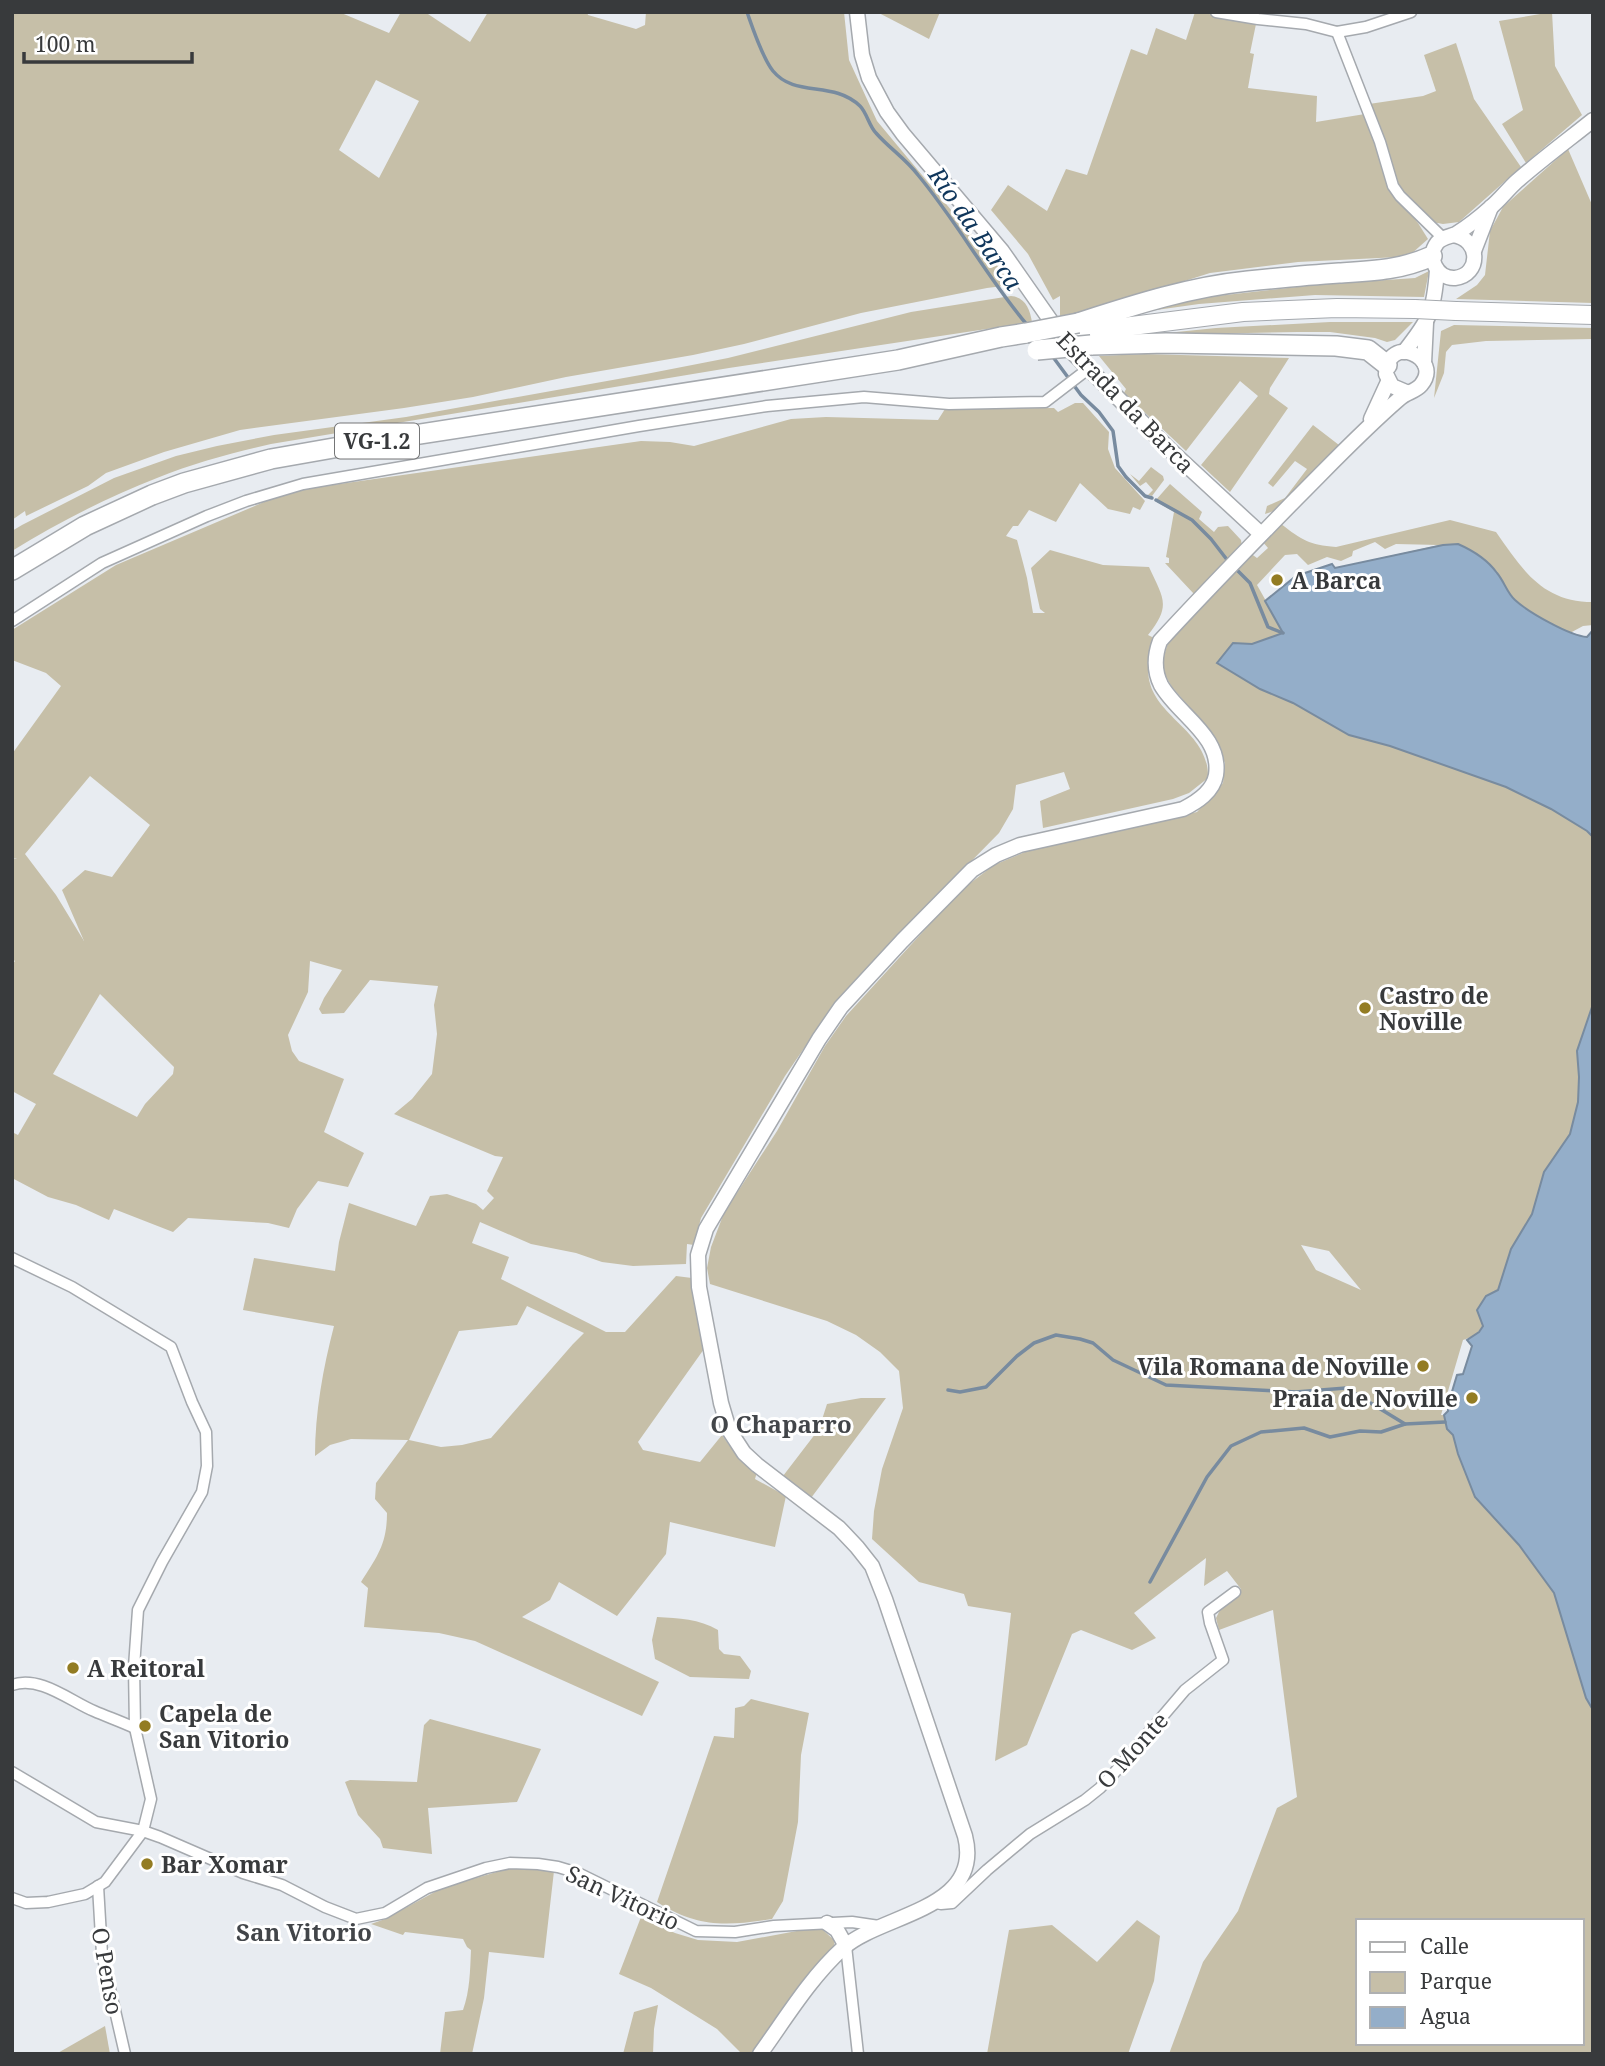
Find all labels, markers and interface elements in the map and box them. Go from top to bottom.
scale bar [24,21,192,65]
text: 100 m [35,30,96,58]
water label: Río da Barca [921,159,1031,296]
street label: Estrada da Barca [1050,324,1202,480]
road number: VG-1.2 [335,424,419,458]
place label: A Barca [1291,564,1382,596]
marker: A Barca [1269,572,1285,588]
place label: Castro de Noville [1379,979,1489,1037]
marker: Castro de Noville [1357,1000,1373,1016]
place label: Vila Romana de Noville [1137,1350,1409,1382]
marker: Vila Romana de Noville [1415,1358,1431,1374]
place label: Praia de Noville [1272,1382,1458,1414]
marker: Praia de Noville [1464,1390,1480,1406]
district label: O Chaparro [710,1407,852,1440]
place label: A Reitoral [87,1652,205,1684]
marker: A Reitoral [65,1660,81,1676]
place label: Capela de San Vitorio [159,1697,289,1755]
street label: O Monte [1089,1705,1175,1795]
marker: Capela de San Vitorio [137,1718,153,1734]
place label: Bar Xomar [161,1848,288,1880]
marker: Bar Xomar [139,1856,155,1872]
street label: San Vitorio [561,1857,685,1937]
district label: San Vitorio [236,1915,372,1948]
legend [1356,1919,1584,2045]
street label: O Penso [85,1925,131,2017]
text: Calle [1420,1932,1469,1960]
text: Parque [1420,1967,1492,1995]
text: Agua [1420,2002,1471,2030]

